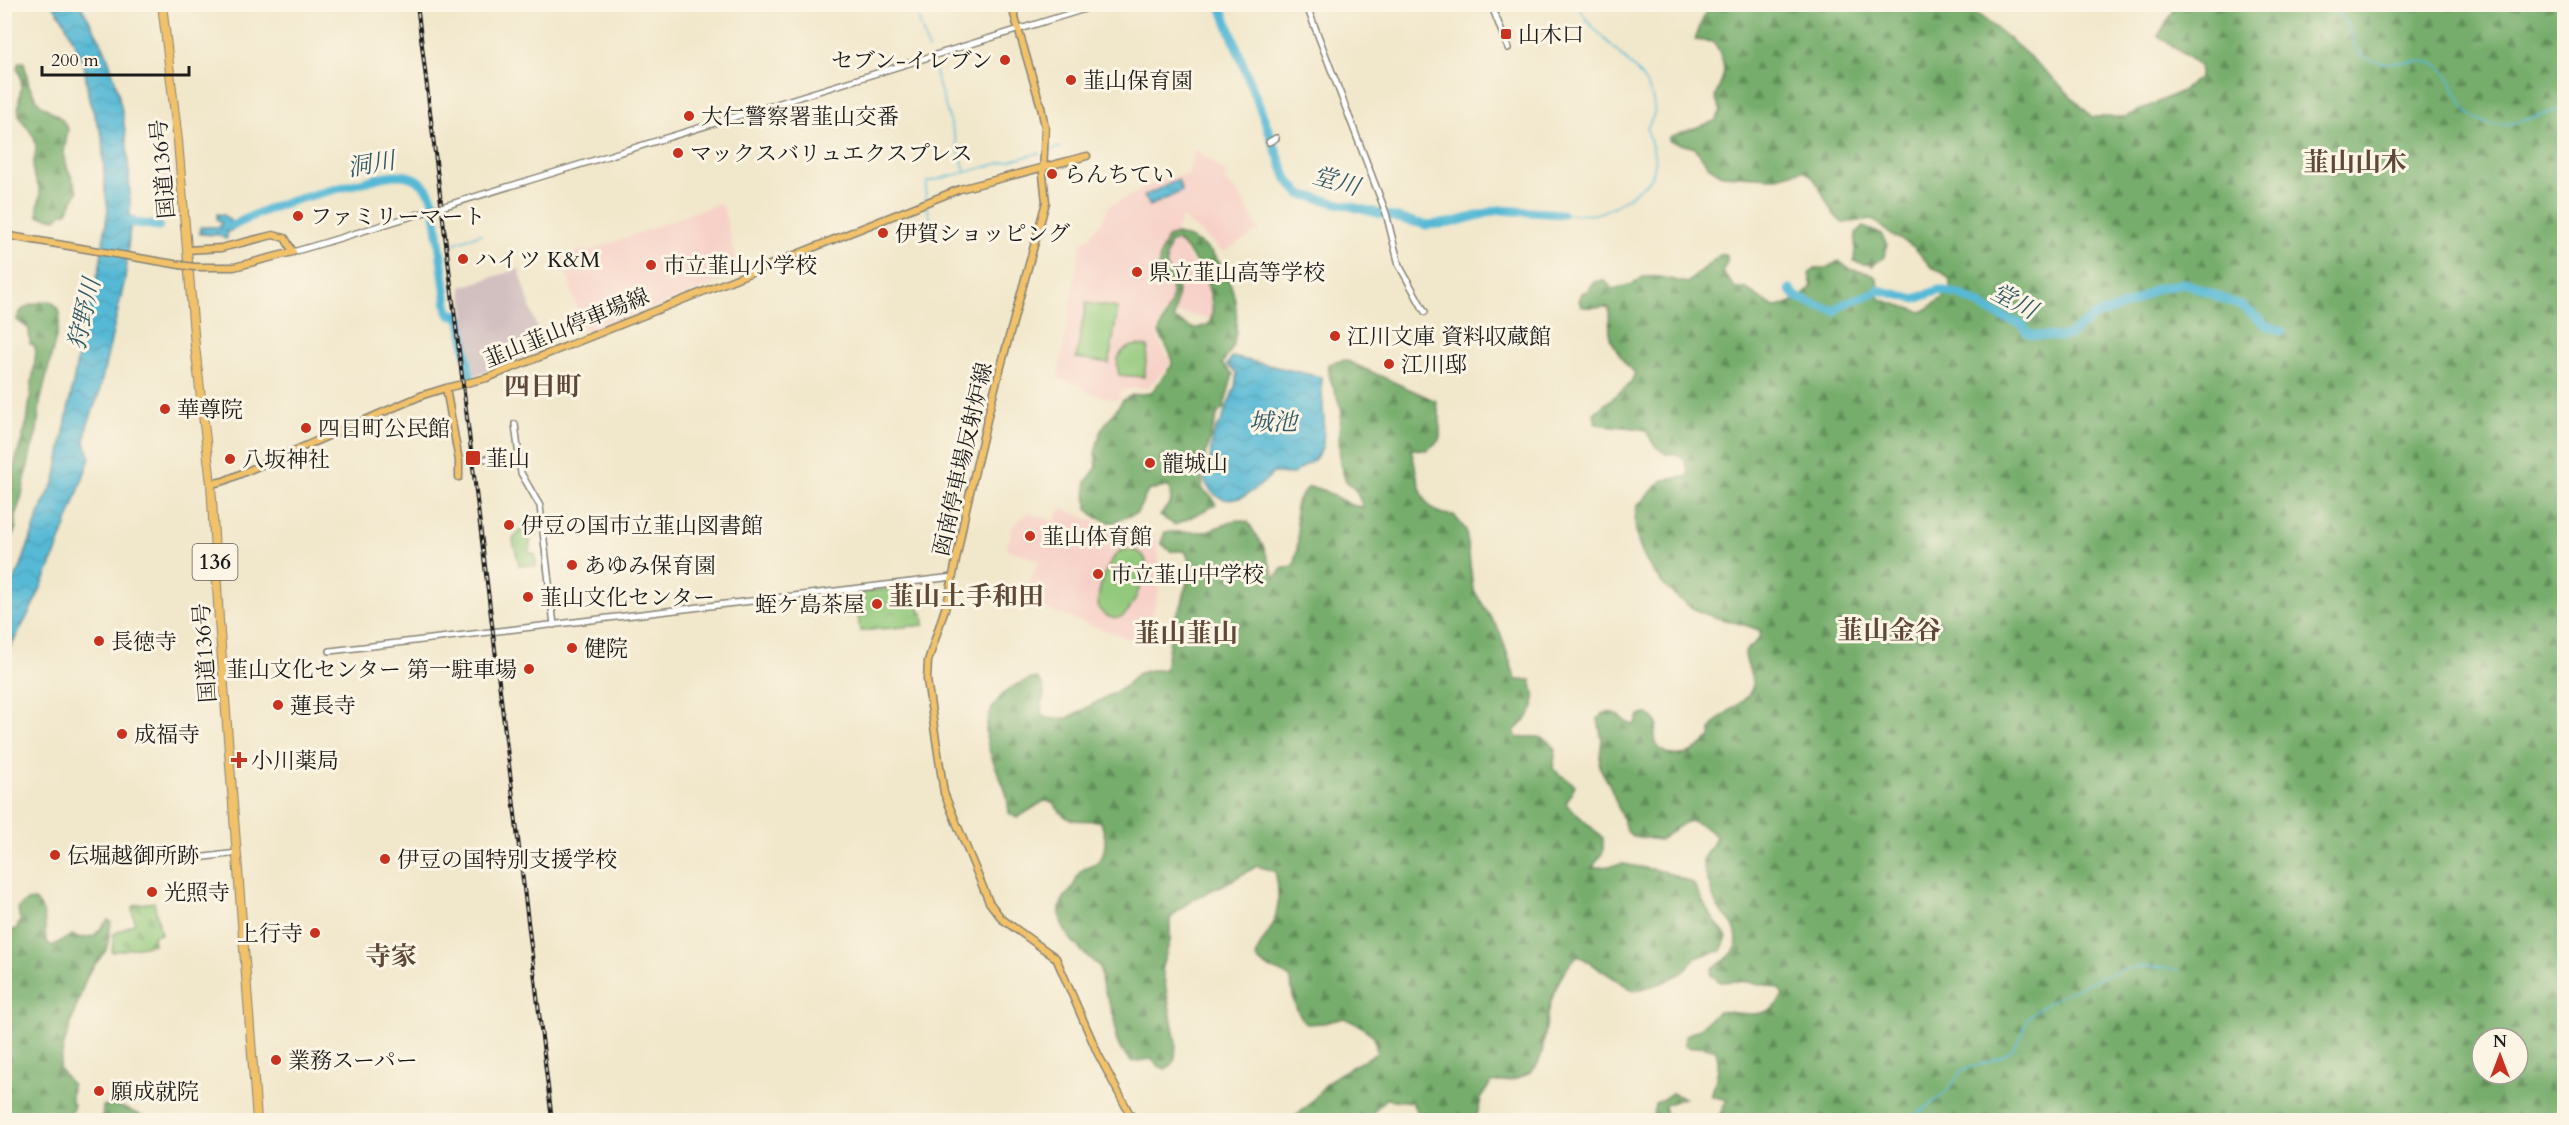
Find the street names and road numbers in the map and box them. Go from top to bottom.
street label: 国道136号 [144,118,182,220]
street label: 韮山韮山停車場線 [479,281,654,375]
street label: 函南停車場反射炉線 [926,359,1000,559]
road number: 136 [192,544,238,580]
street label: 国道136号 [187,602,223,704]

